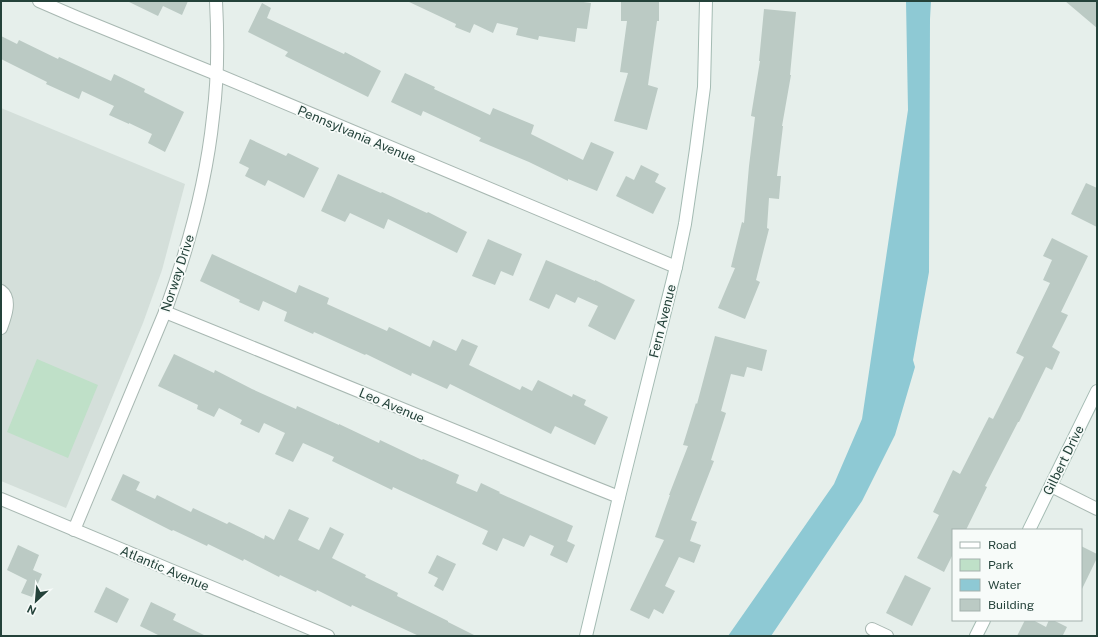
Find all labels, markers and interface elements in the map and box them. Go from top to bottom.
street label: Pennsylvania Avenue [295,103,418,166]
street label: Norway Drive [158,233,197,314]
street label: Fern Avenue [646,283,679,359]
street label: Leo Avenue [357,385,427,426]
street label: Gilbert Drive [1040,423,1087,498]
legend [952,529,1082,621]
text: Road [988,538,1016,552]
street label: Atlantic Avenue [118,543,211,594]
text: Park [988,558,1014,572]
text: Water [988,578,1022,592]
north arrow [16,581,56,621]
text: Building [988,598,1034,612]
text: N [25,603,38,617]

